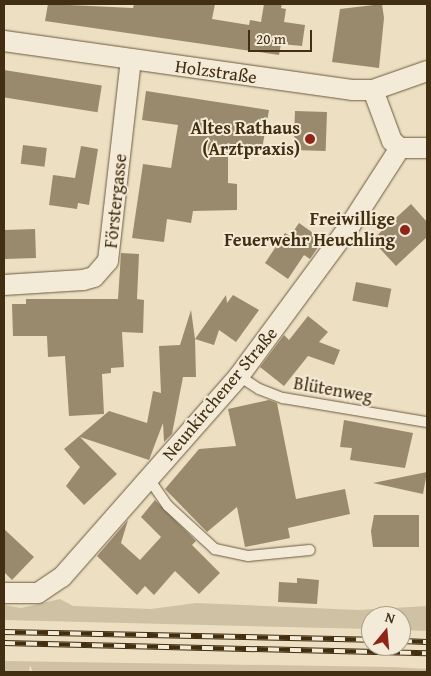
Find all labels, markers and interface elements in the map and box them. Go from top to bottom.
scale bar [251,20,315,52]
text: 20 m [256,28,286,49]
street label: Holzstraße [174,56,258,88]
place label: Altes Rathaus (Arztpraxis) [190,118,300,160]
marker: Altes Rathaus (Arztpraxis) [304,133,316,145]
street label: Förstergasse [100,153,132,249]
place label: Freiwillige Feuerwehr Heuchling [224,209,395,252]
marker: Freiwillige Feuerwehr Heuchling [399,224,411,236]
street label: Neunkirchener Straße [158,323,282,465]
street label: Blütenweg [292,372,374,408]
north arrow [361,606,411,656]
text: N [383,607,397,629]

